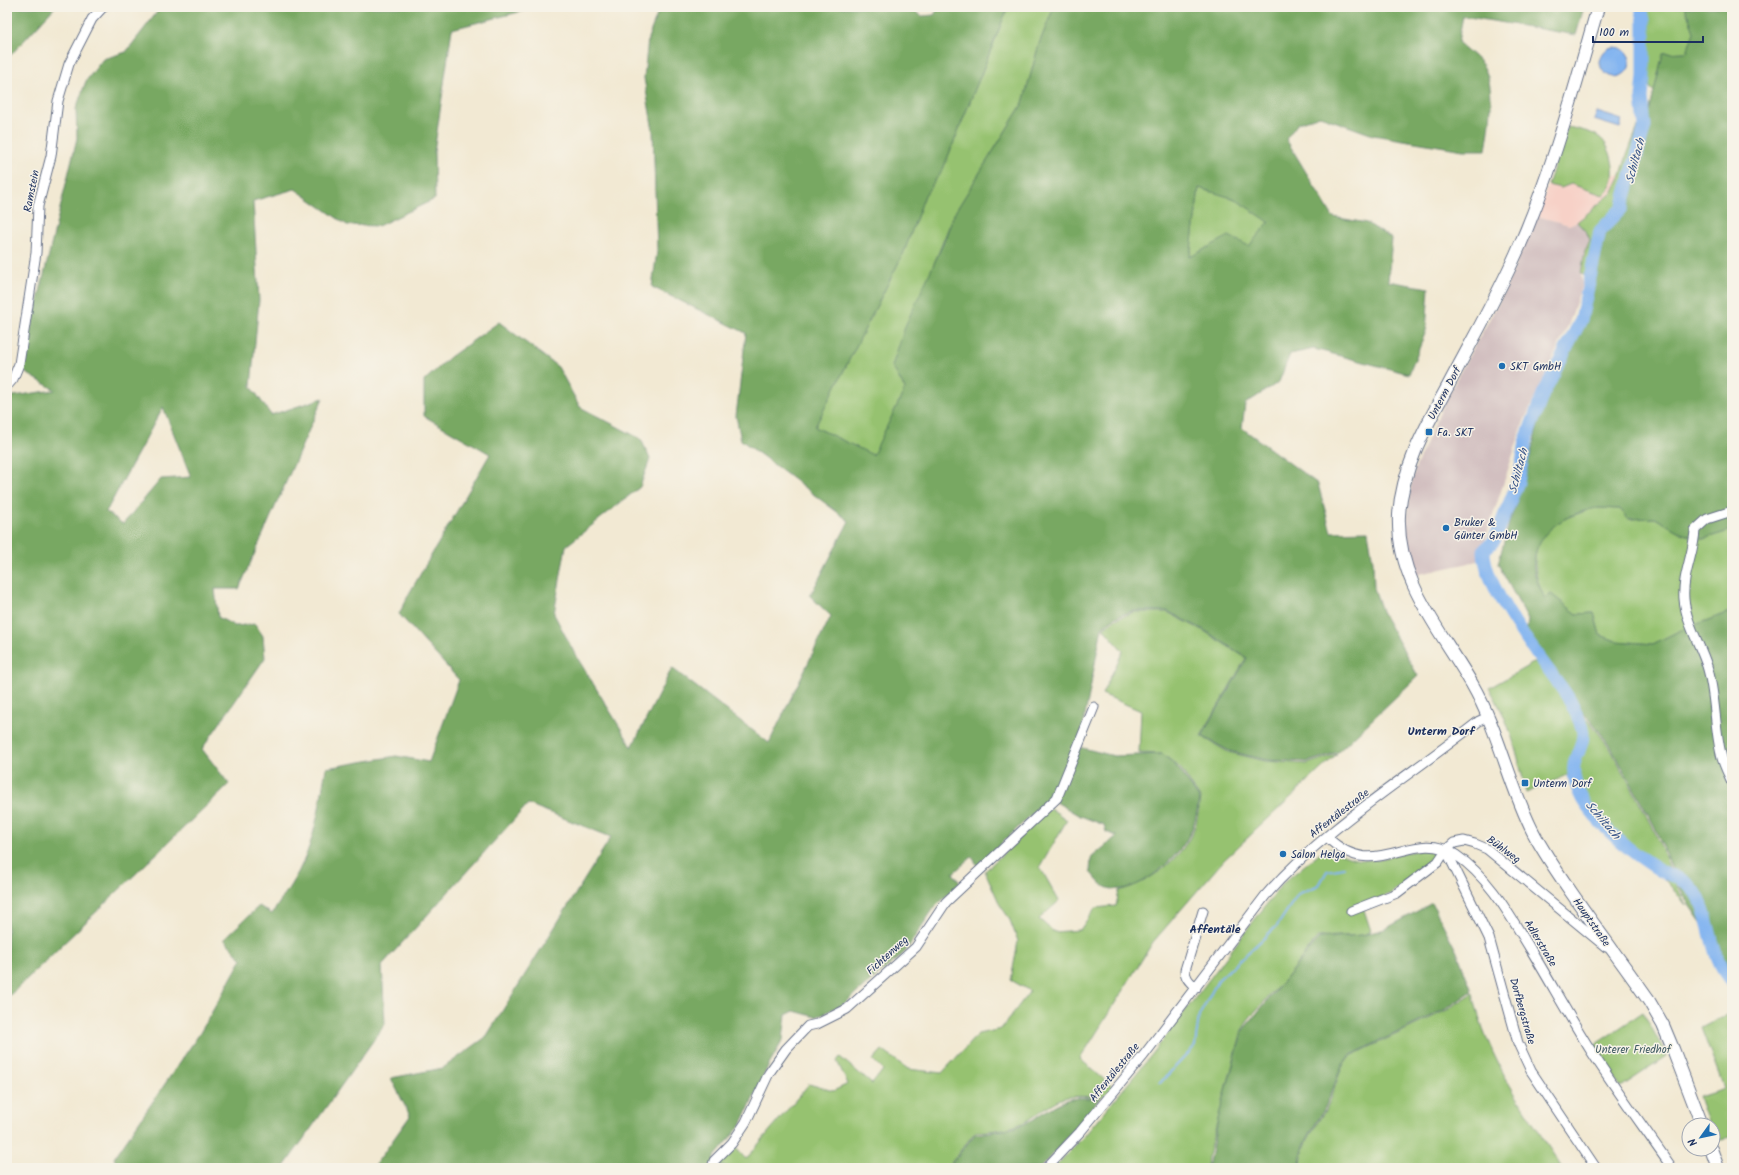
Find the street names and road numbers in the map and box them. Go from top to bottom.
street label: Ramstein [19,168,45,214]
street label: Unterm Dorf [1423,362,1467,423]
street label: Affentälestraße [1306,785,1374,843]
street label: Bühlweg [1483,831,1524,868]
street label: Hauptstraße [1568,894,1615,951]
street label: Adlerstraße [1519,916,1561,971]
street label: Fichtenweg [862,932,913,980]
street label: Dorfbergstraße [1504,976,1540,1047]
street label: Affentälestraße [1085,1039,1144,1106]

